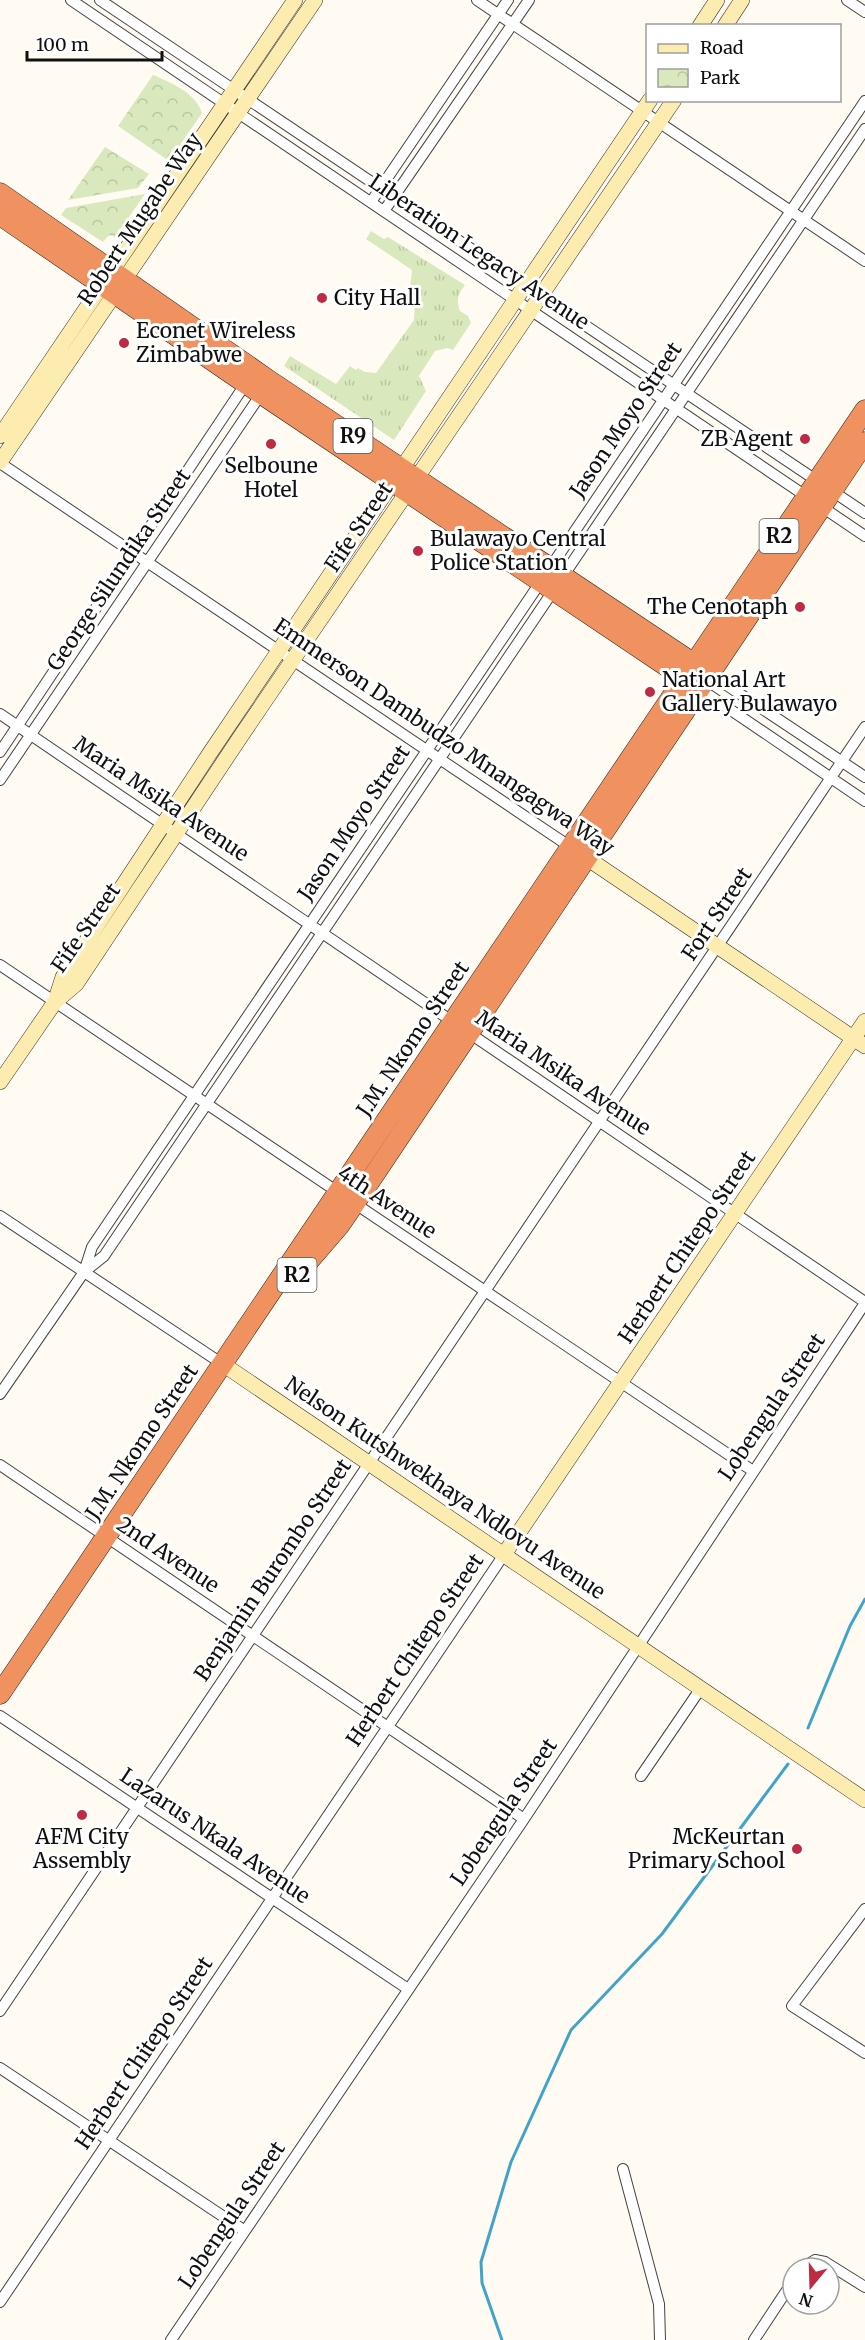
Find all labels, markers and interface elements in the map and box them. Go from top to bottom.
scale bar [27,24,162,62]
legend [646,24,841,102]
text: 100 m [36,33,89,56]
text: Road [700,36,744,59]
text: Park [700,66,741,89]
street label: Robert Mugabe Way [72,127,208,310]
street label: Liberation Legacy Avenue [364,168,595,335]
place label: City Hall [334,284,421,311]
marker: City Hall [315,291,329,305]
place label: Econet Wireless Zimbabwe [136,317,296,368]
marker: Econet Wireless Zimbabwe [117,336,131,350]
street label: Jason Moyo Street [563,337,688,504]
road number: R9 [334,419,372,453]
place label: ZB Agent [700,425,793,452]
marker: ZB Agent [798,432,812,446]
marker: Selboune Hotel [264,437,278,451]
place label: Selboune Hotel [224,452,318,503]
street label: George Silundika Street [41,464,196,676]
street label: Fife Street [319,476,399,577]
road number: R2 [760,519,798,553]
place label: Bulawayo Central Police Station [430,525,607,576]
marker: Bulawayo Central Police Station [411,544,425,558]
place label: The Cenotaph [647,593,788,620]
marker: The Cenotaph [793,600,807,614]
street label: Emmerson Dambudzo Mnangagwa Way [269,612,620,861]
place label: National Art Gallery Bulawayo [662,666,837,717]
marker: National Art Gallery Bulawayo [643,685,657,699]
street label: Maria Msika Avenue [69,730,254,867]
street label: Jason Moyo Street [291,740,416,907]
street label: Fort Street [676,862,758,966]
street label: Fife Street [45,878,126,978]
street label: J.M. Nkomo Street [350,956,475,1123]
street label: Maria Msika Avenue [471,1004,656,1141]
street label: Herbert Chitepo Street [612,1145,761,1348]
street label: 4th Avenue [333,1159,442,1244]
road number: R2 [278,1258,316,1292]
street label: Lobengula Street [712,1328,831,1486]
street label: J.M. Nkomo Street [79,1359,204,1526]
street label: Nelson Kutshwekhaya Ndlovu Avenue [280,1370,611,1605]
street label: Benjamin Burombo Street [188,1453,357,1686]
street label: 2nd Avenue [112,1511,225,1599]
street label: Herbert Chitepo Street [340,1548,489,1751]
street label: Lobengula Street [444,1733,563,1891]
street label: Lazarus Nkala Avenue [115,1762,315,1909]
marker: AFM City Assembly [75,1808,89,1822]
place label: AFM City Assembly [32,1823,132,1874]
place label: McKeurtan Primary School [628,1823,785,1874]
marker: McKeurtan Primary School [790,1842,804,1856]
street label: Herbert Chitepo Street [69,1951,218,2154]
street label: Lobengula Street [172,2136,291,2294]
north arrow [781,2256,841,2316]
text: N [797,2289,815,2312]

